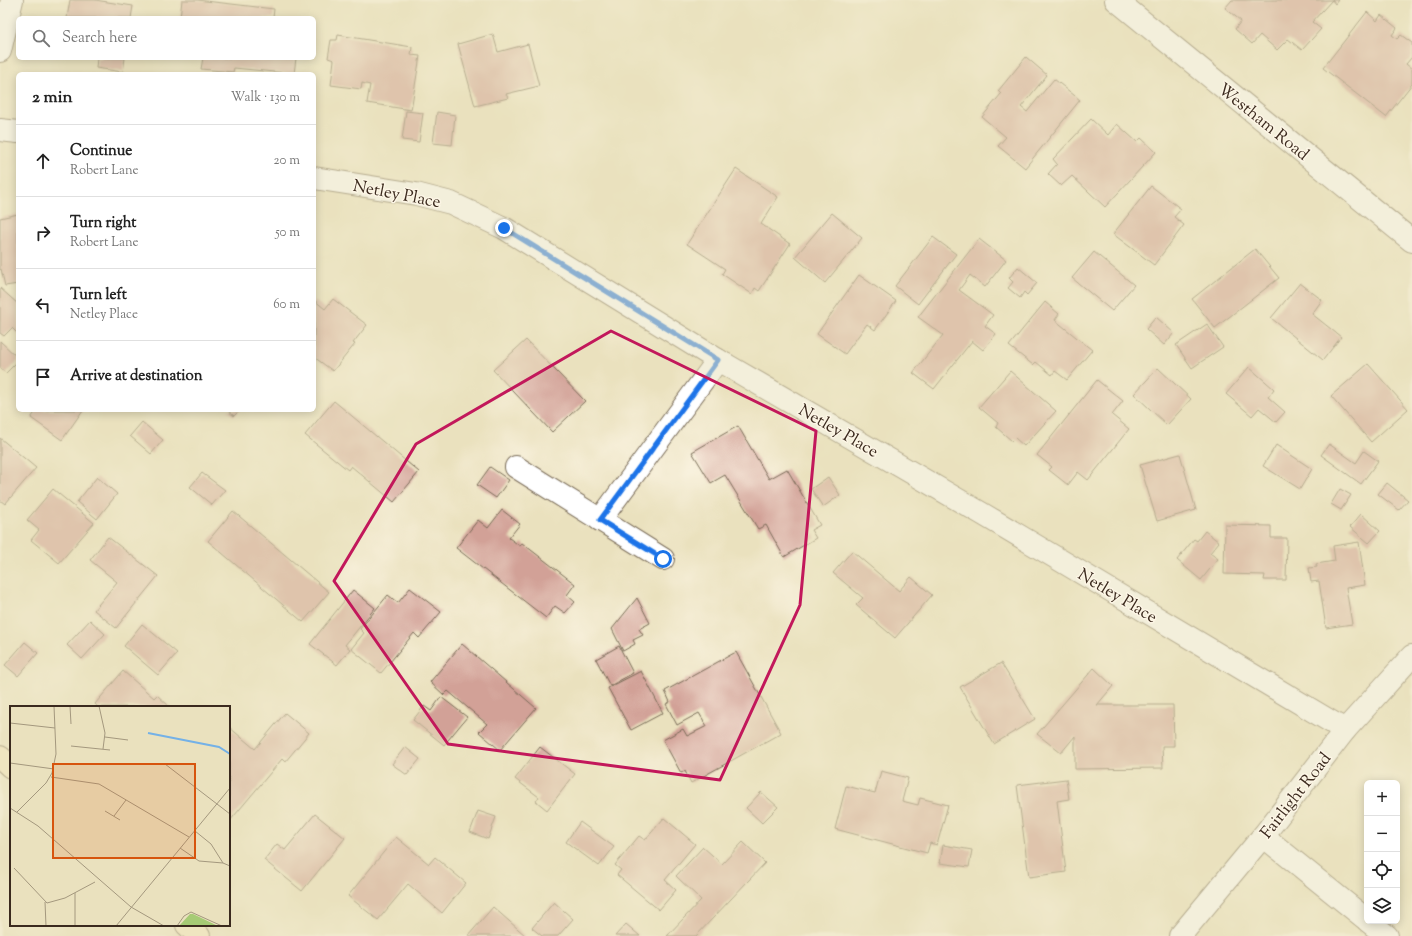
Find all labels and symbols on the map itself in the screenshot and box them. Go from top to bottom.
street label: Westham Road [1212,78,1314,167]
street label: Netley Place [351,175,443,215]
route end [495,219,513,237]
street label: Netley Place [794,399,883,464]
route start [654,550,672,568]
street label: Netley Place [1073,564,1161,630]
inset map [10,706,230,926]
street label: Fairlight Road [1255,748,1338,844]

